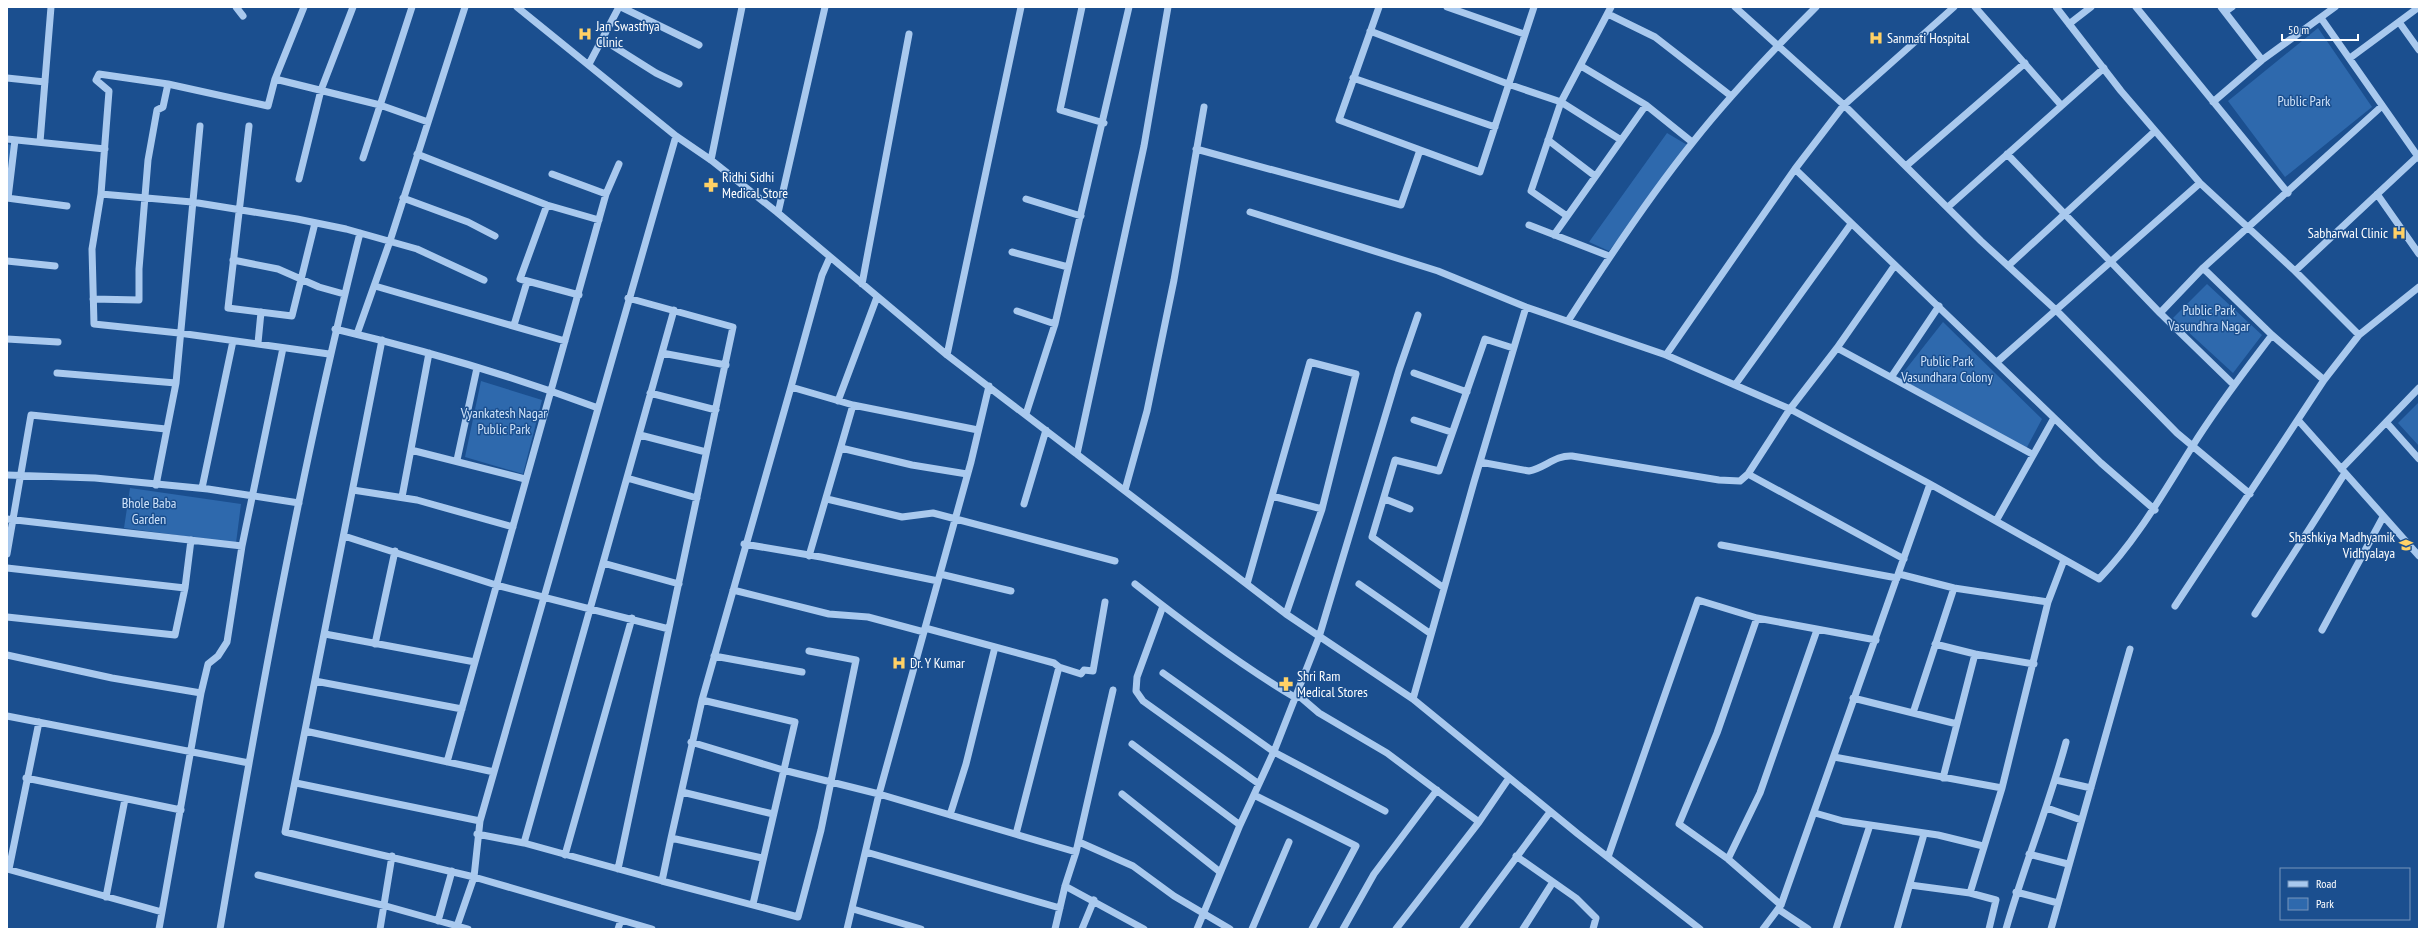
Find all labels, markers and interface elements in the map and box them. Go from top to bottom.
scale bar [2282,16,2358,42]
place label: Jan Swasthya Clinic [595,17,660,51]
text: 50 m [2288,22,2309,37]
hospital icon: Jan Swasthya Clinic [577,26,593,42]
place label: Sanmati Hospital [1887,29,1970,47]
hospital icon: Sanmati Hospital [1868,30,1884,46]
park label: Public Park [2278,92,2331,110]
place label: Ridhi Sidhi Medical Store [722,168,788,202]
pharmacy icon: Ridhi Sidhi Medical Store [703,177,719,193]
place label: Sabharwal Clinic [2308,224,2388,242]
hospital icon: Sabharwal Clinic [2391,225,2407,241]
park label: Public Park Vasundhra Nagar [2167,301,2250,335]
park label: Public Park Vasundhara Colony [1900,352,1993,386]
park label: Vyankatesh Nagar Public Park [460,404,547,438]
park label: Bhole Baba Garden [122,494,176,528]
place label: Shashkiya Madhyamik Vidhyalaya [2289,528,2396,562]
school or university icon: Shashkiya Madhyamik Vidhyalaya [2398,537,2414,553]
place label: Dr. Y Kumar [910,654,965,672]
hospital icon: Dr. Y Kumar [891,655,907,671]
place label: Shri Ram Medical Stores [1297,667,1368,701]
pharmacy icon: Shri Ram Medical Stores [1278,676,1294,692]
legend [2280,868,2410,920]
text: Road [2316,876,2336,891]
text: Park [2316,896,2334,911]

